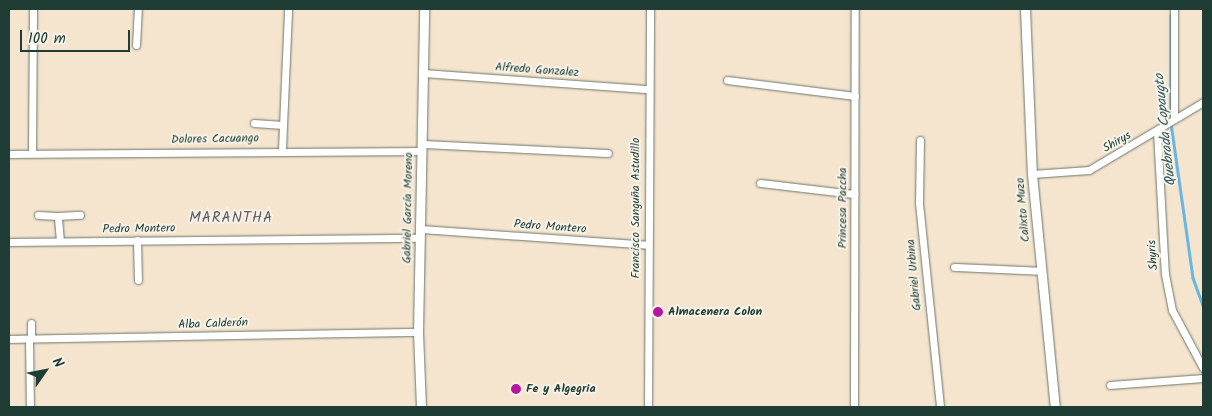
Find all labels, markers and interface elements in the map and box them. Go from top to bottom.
scale bar [22,20,132,52]
text: 100 m [28,27,66,51]
street label: Alfredo Gonzalez [495,60,579,80]
water label: Quebrada Copaugto [1151,73,1179,187]
street label: Shirys [1100,128,1134,156]
street label: Dolores Cacuango [171,131,259,147]
street label: Francisco Sanguña Astudillo [629,138,643,278]
street label: Gabriel García Moreno [400,152,416,264]
street label: Princesa Paccha [836,168,850,248]
street label: Calixto Muzo [1013,177,1033,243]
district label: MARANTHA [188,210,274,228]
street label: Pedro Montero [513,217,587,237]
street label: Pedro Montero [102,221,176,237]
street label: Gabriel Urbina [904,239,924,311]
street label: Shyris [1145,239,1161,271]
place label: Almacenera Colon [668,305,762,319]
marker: Almacenera Colon [652,306,664,318]
street label: Alba Calderón [178,316,248,332]
north arrow [20,346,70,396]
text: N [46,353,69,373]
place label: Fe y Algegria [526,382,596,396]
marker: Fe y Algegria [510,383,522,395]

